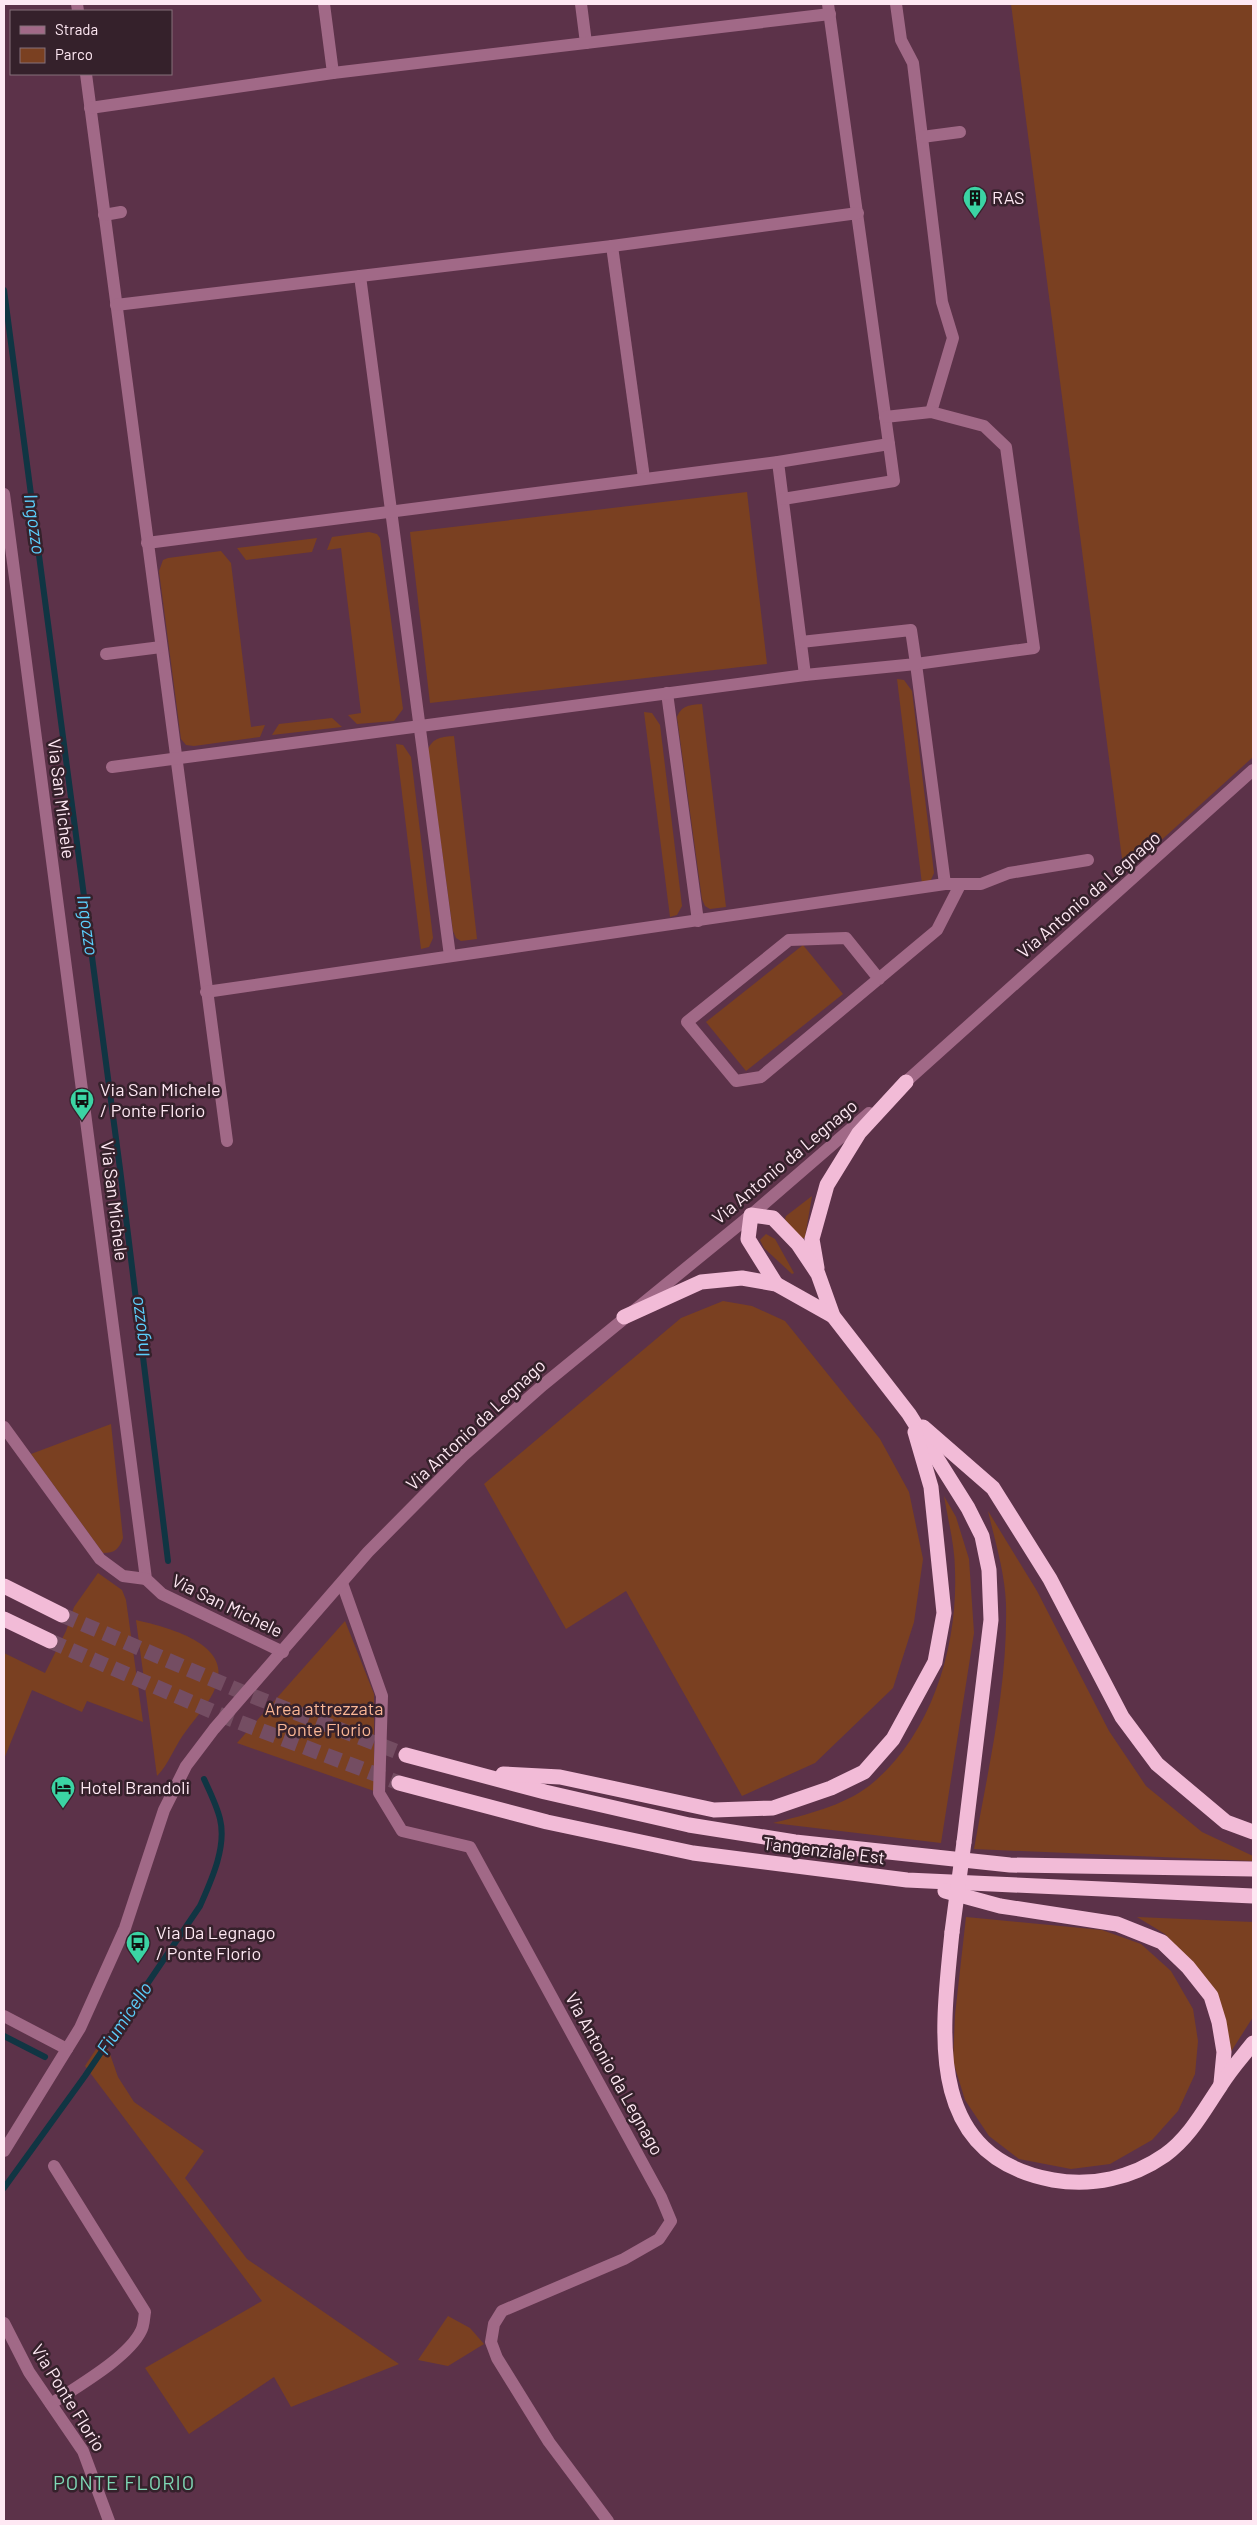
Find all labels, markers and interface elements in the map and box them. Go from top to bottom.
legend [10,10,172,75]
text: Strada [55,20,98,38]
text: Parco [55,45,93,63]
building icon: RAS [962,185,988,219]
place label: RAS [992,186,1024,208]
water label: Ingozzo [20,492,51,556]
street label: Via San Michele [44,738,80,860]
street label: Via Antonio da Legnago [1012,826,1165,963]
water label: Ingozzo [73,893,104,957]
place label: Via San Michele / Ponte Florio [100,1078,221,1121]
bus stop icon: Via San Michele / Ponte Florio [69,1087,95,1121]
street label: Via Antonio da Legnago [707,1094,861,1228]
street label: Via San Michele [97,1140,133,1262]
water label: Ingozzo [123,1295,154,1359]
street label: Via Antonio da Legnago [401,1354,550,1495]
street label: Via San Michele [168,1569,287,1641]
park label: Area attrezzata Ponte Florio [265,1697,383,1740]
hotel icon: Hotel Brandoli [50,1775,76,1809]
place label: Hotel Brandoli [80,1776,190,1798]
street label: Tangenziale Est [762,1832,887,1868]
place label: Via Da Legnago / Ponte Florio [156,1921,276,1964]
bus stop icon: Via Da Legnago / Ponte Florio [125,1930,151,1964]
water label: Fiumicello [91,1977,156,2059]
street label: Via Antonio da Legnago [561,1988,669,2159]
street label: Via Ponte Florio [27,2340,111,2455]
district label: PONTE FLORIO [53,2470,195,2494]

